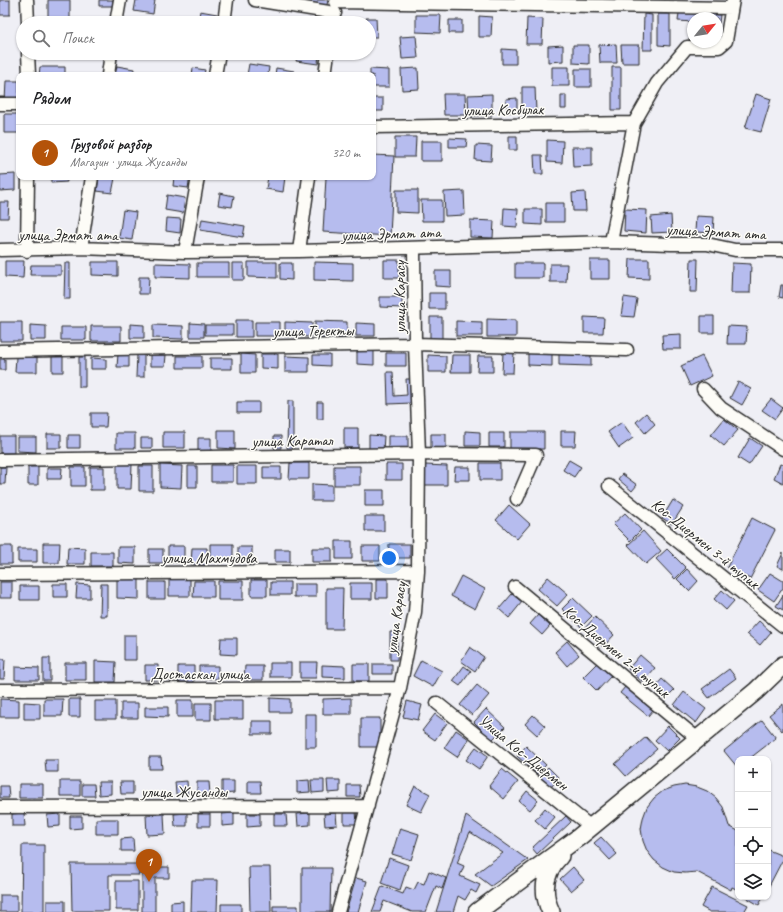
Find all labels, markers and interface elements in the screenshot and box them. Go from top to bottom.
north arrow [687,12,723,48]
search box [16,16,376,60]
icon: search [30,27,52,49]
text: Поиск [62,29,94,48]
text: Рядом [32,88,70,109]
street label: улица Косбулак [461,99,545,121]
text: Грузовой разбор [70,135,151,154]
text: 1 [42,145,48,161]
text: 320 m [332,145,360,161]
text: Магазин · улица Жусанды [70,154,186,170]
street label: улица Эрмат ата [665,219,768,245]
street label: улица Эрмат ата [340,222,442,246]
street label: улица Эрмат ата [17,225,119,245]
street label: улица Карасу [390,259,410,334]
street label: улица Теректы [271,320,355,342]
street label: улица Каратал [250,430,334,452]
street label: Кос-Диермен 3-й тупик [647,494,764,594]
street label: улица Махмудова [160,548,258,568]
your location [379,548,399,568]
street label: улица Карасу [381,579,411,656]
street label: Кос-Диермен 2-й тупик [559,601,675,703]
street label: Достаскан улица [151,664,251,684]
street label: Улица Кос-Диермен [474,710,573,796]
map controls [735,756,771,900]
button: + [735,756,771,792]
street label: улица Жусанды [140,782,228,802]
button: − [735,792,771,828]
button: locate [735,828,771,864]
pin: 1 [136,849,162,882]
button: layers [735,864,771,900]

